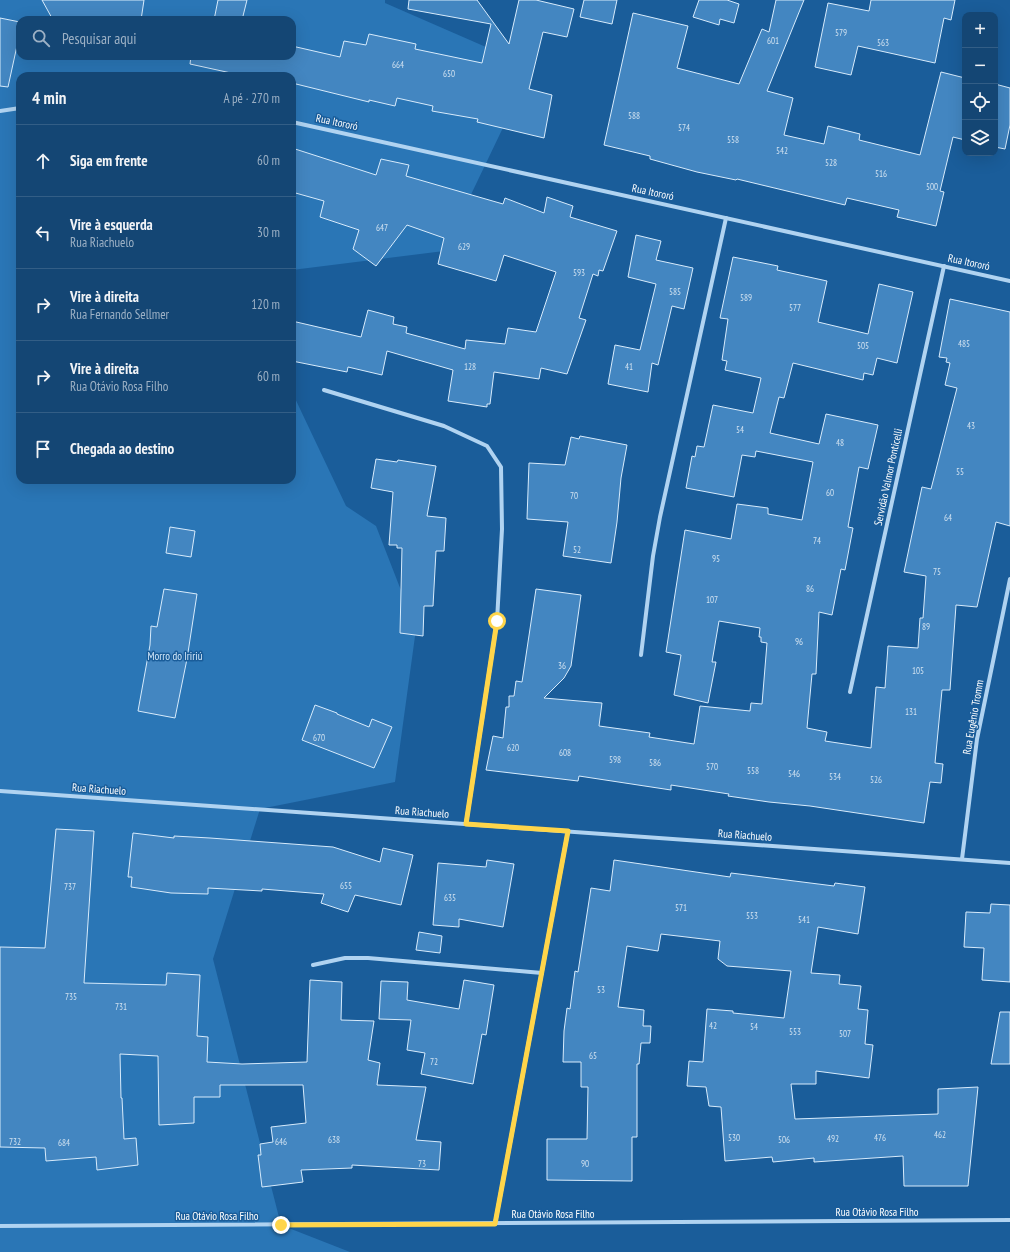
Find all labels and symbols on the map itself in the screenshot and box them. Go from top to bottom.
house number: 579 [835,27,847,38]
house number: 601 [767,35,779,46]
house number: 563 [877,37,889,48]
house number: 664 [392,59,404,70]
house number: 650 [443,68,455,79]
house number: 588 [628,110,640,121]
street label: Rua Itororó [315,111,360,133]
house number: 574 [678,122,690,133]
house number: 558 [727,134,739,145]
house number: 542 [776,145,788,156]
house number: 528 [825,157,837,168]
house number: 516 [875,168,887,179]
street label: Rua Itororó [631,181,676,203]
house number: 500 [926,181,938,192]
house number: 647 [376,222,388,233]
house number: 629 [458,241,470,252]
street label: Rua Itororó [947,251,992,273]
house number: 593 [573,267,585,278]
house number: 585 [669,286,681,297]
house number: 589 [740,292,752,303]
house number: 577 [789,302,801,313]
house number: 485 [958,338,970,349]
house number: 505 [857,340,869,351]
house number: 128 [464,361,476,372]
house number: 41 [625,361,633,372]
house number: 43 [967,420,975,431]
house number: 54 [736,424,744,435]
street label: Servidão Valmor Ponticelli [871,427,905,527]
house number: 48 [836,437,844,448]
house number: 55 [956,466,964,477]
house number: 60 [826,487,834,498]
house number: 70 [570,490,578,501]
house number: 64 [944,512,952,523]
house number: 74 [813,535,821,546]
house number: 52 [573,544,581,555]
house number: 95 [712,553,720,564]
house number: 75 [933,566,941,577]
house number: 86 [806,583,814,594]
house number: 107 [706,594,718,605]
route start [488,612,506,630]
house number: 89 [922,621,930,632]
house number: 96 [795,636,803,647]
park label: Morro do Iririú [148,649,203,663]
house number: 36 [558,660,566,671]
house number: 105 [912,665,924,676]
street label: Rua Eugênio Tromm [960,679,986,755]
house number: 131 [905,706,917,717]
house number: 670 [313,732,325,743]
house number: 620 [507,742,519,753]
house number: 608 [559,747,571,758]
house number: 598 [609,754,621,765]
house number: 586 [649,757,661,768]
house number: 570 [706,761,718,772]
house number: 558 [747,765,759,776]
house number: 546 [788,768,800,779]
house number: 534 [829,771,841,782]
house number: 526 [870,774,882,785]
street label: Rua Riachuelo [71,780,127,798]
street label: Rua Riachuelo [394,803,450,821]
street label: Rua Riachuelo [717,826,773,844]
house number: 655 [340,880,352,891]
house number: 737 [64,881,76,892]
house number: 635 [444,892,456,903]
house number: 571 [675,902,687,913]
house number: 553 [746,910,758,921]
house number: 541 [798,914,810,925]
house number: 53 [597,984,605,995]
house number: 735 [65,991,77,1002]
house number: 731 [115,1001,127,1012]
house number: 42 [709,1020,717,1031]
house number: 54 [750,1021,758,1032]
house number: 553 [789,1026,801,1037]
house number: 507 [839,1028,851,1039]
house number: 65 [589,1050,597,1061]
house number: 72 [430,1056,438,1067]
house number: 462 [934,1129,946,1140]
house number: 530 [728,1132,740,1143]
house number: 476 [874,1132,886,1143]
house number: 492 [827,1133,839,1144]
house number: 638 [328,1134,340,1145]
house number: 506 [778,1134,790,1145]
house number: 732 [9,1136,21,1147]
house number: 646 [275,1136,287,1147]
house number: 684 [58,1137,70,1148]
house number: 73 [418,1158,426,1169]
house number: 90 [581,1158,589,1169]
street label: Rua Otávio Rosa Filho [835,1205,919,1219]
street label: Rua Otávio Rosa Filho [511,1207,595,1221]
street label: Rua Otávio Rosa Filho [175,1209,259,1223]
route end [272,1216,290,1234]

